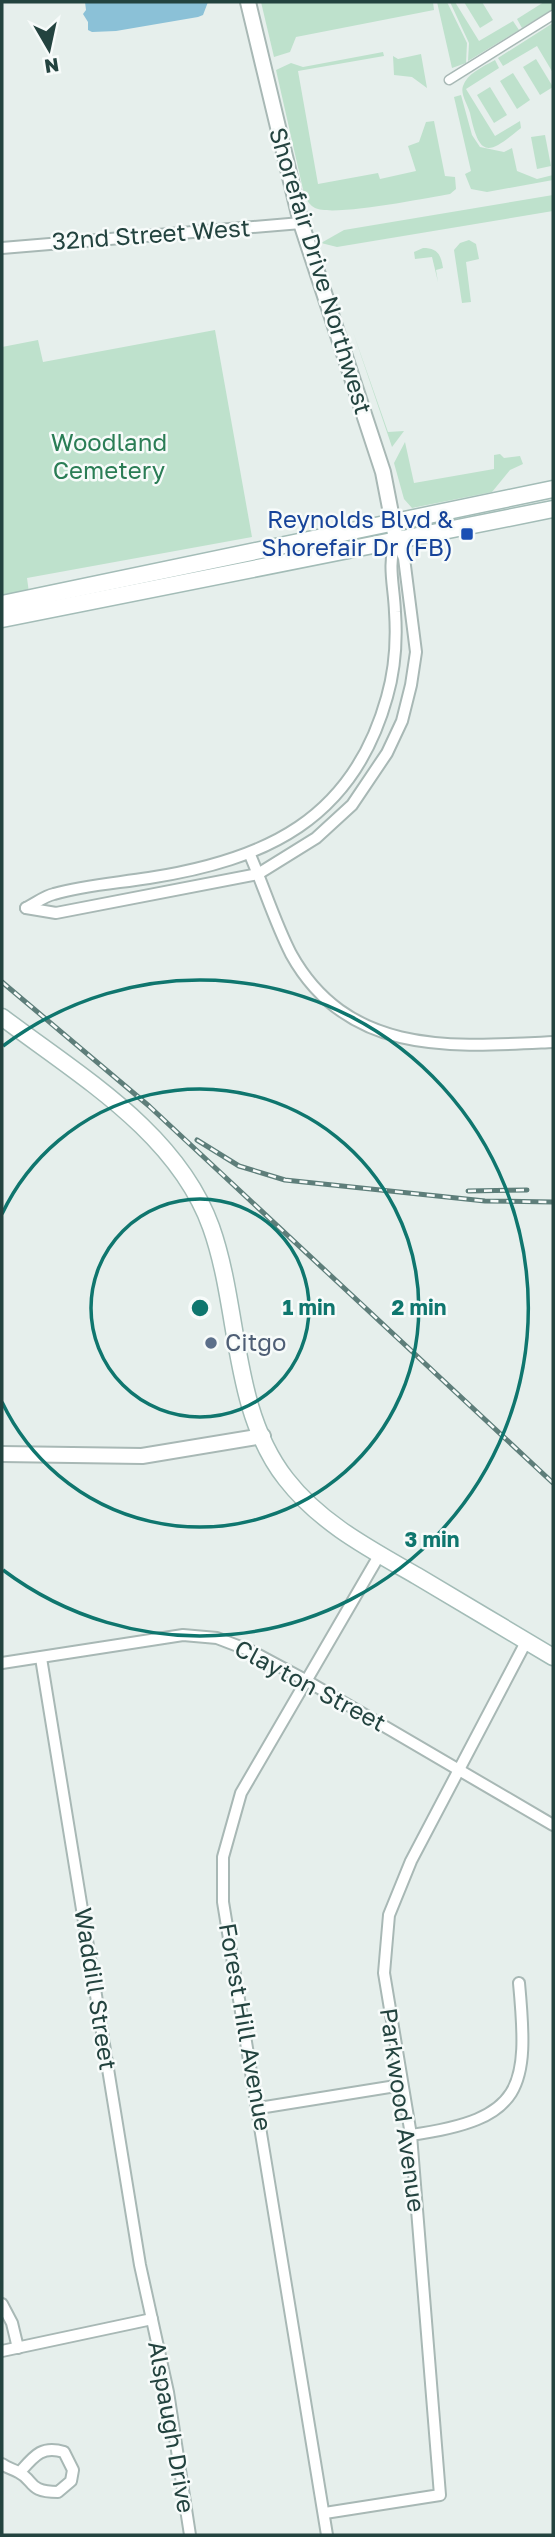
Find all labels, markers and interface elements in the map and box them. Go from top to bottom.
north arrow [14,14,84,84]
text: N [43,54,61,79]
street label: Shorefair Drive Northwest [264,124,379,418]
street label: 32nd Street West [51,212,251,255]
park label: Woodland Cemetery [51,427,167,484]
place label: Reynolds Blvd & Shorefair Dr (FB) [261,504,453,561]
marker: Reynolds Blvd & Shorefair Dr (FB) [459,526,475,542]
text: 1 min [283,1294,335,1320]
text: 2 min [392,1294,446,1320]
centre of rings [188,1296,212,1320]
place label: Citgo [225,1327,287,1356]
marker: Citgo [203,1335,219,1351]
text: 3 min [405,1526,459,1552]
street label: Clayton Street [230,1633,391,1737]
street label: Waddill Street [69,1906,124,2072]
street label: Forest Hill Avenue [214,1921,279,2133]
street label: Parkwood Avenue [375,2006,432,2214]
street label: Alspaugh Drive [143,2339,202,2515]

